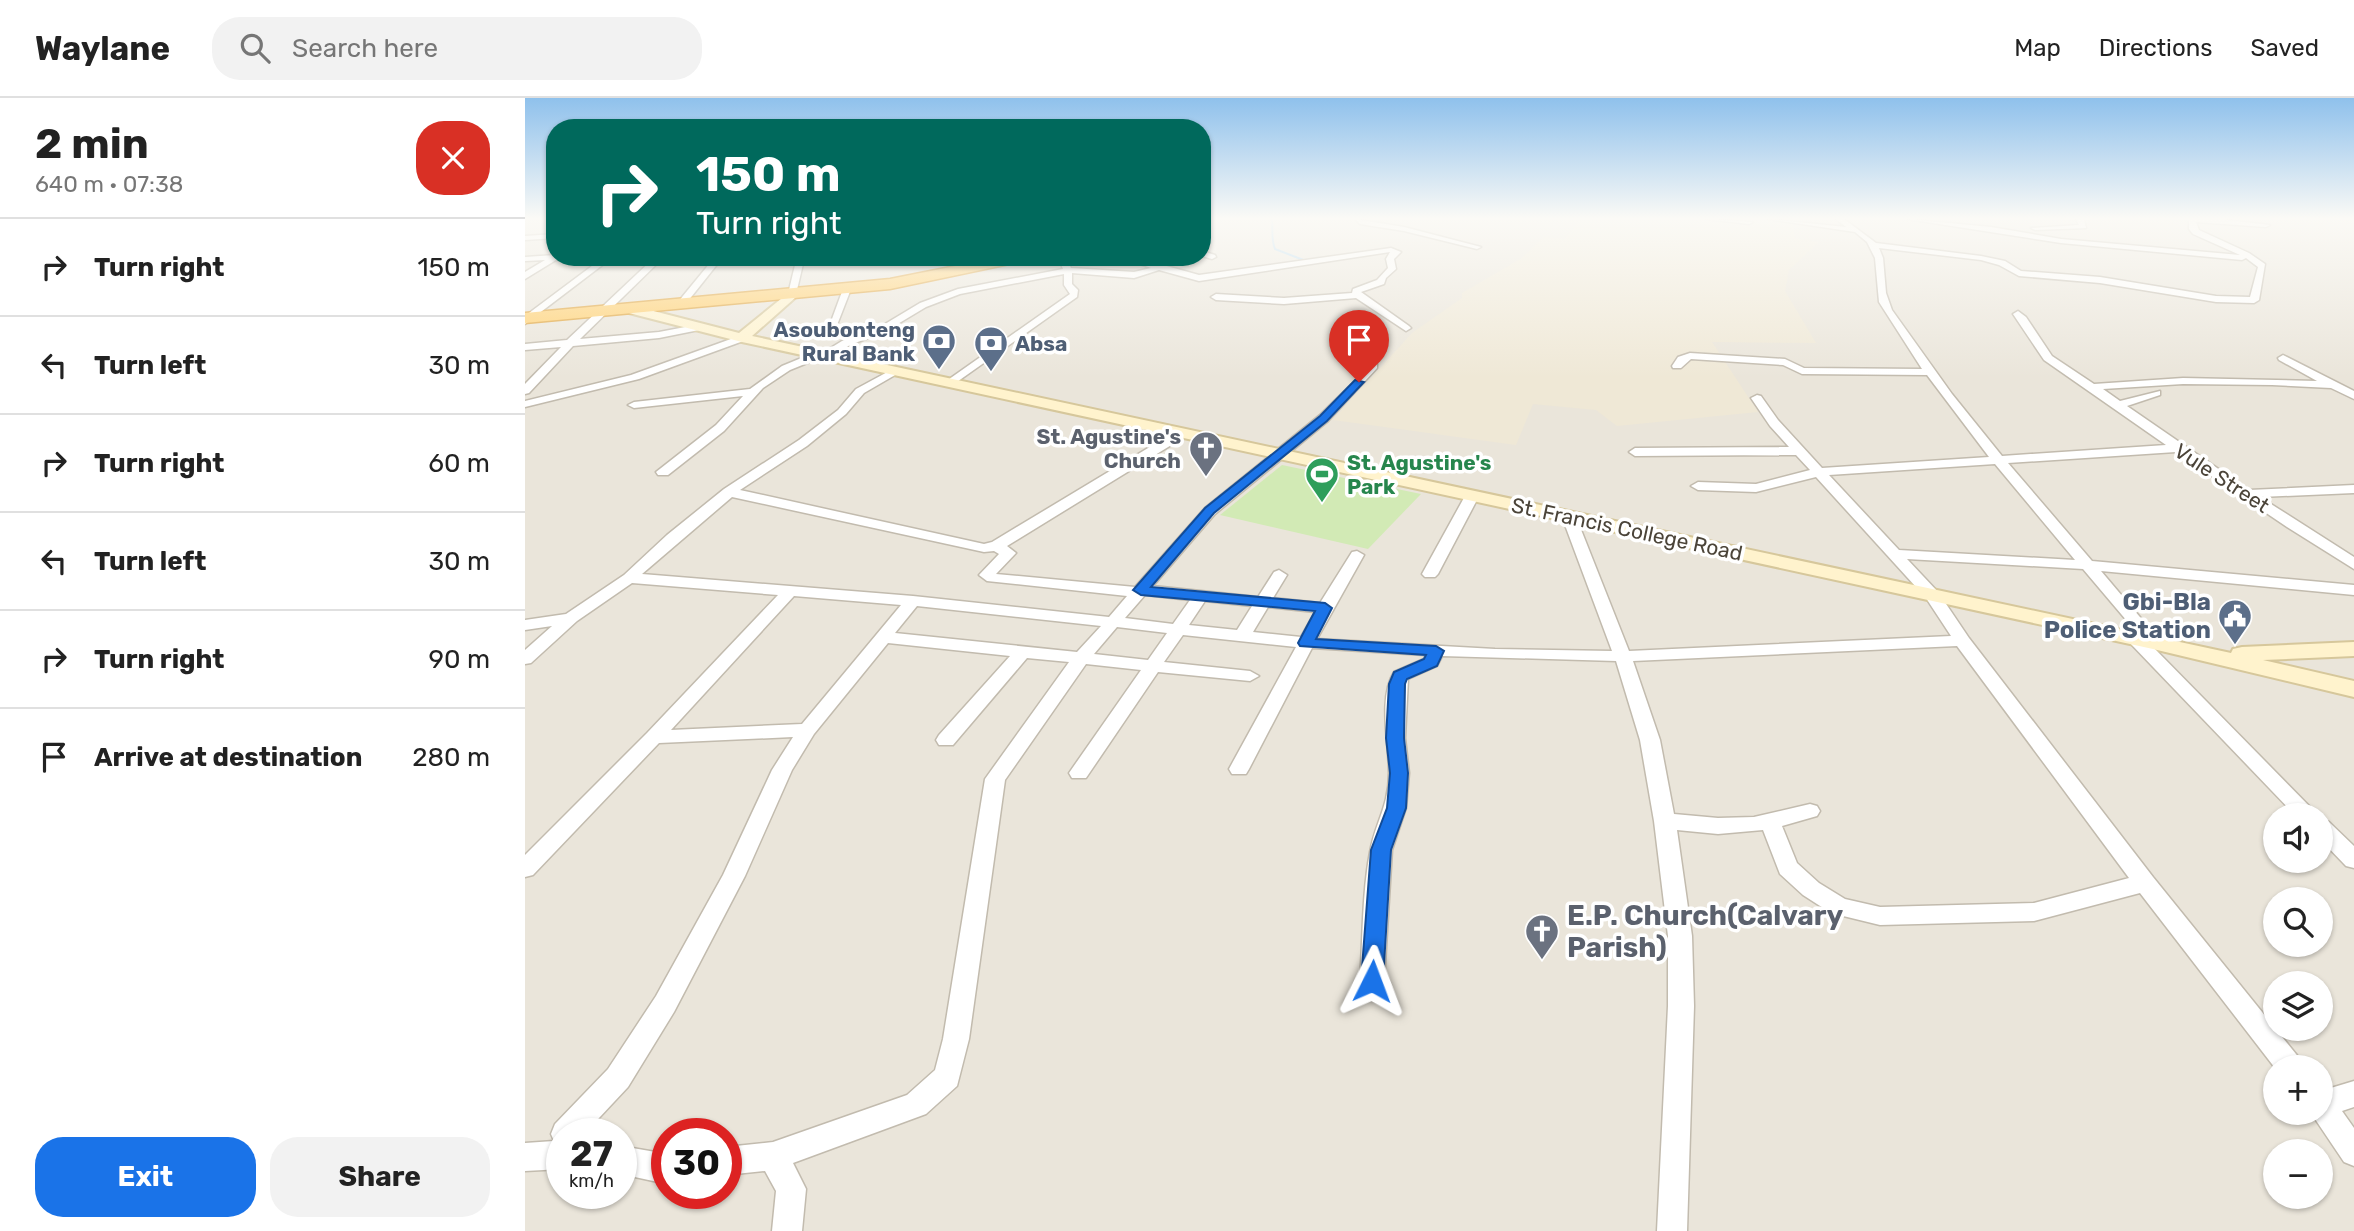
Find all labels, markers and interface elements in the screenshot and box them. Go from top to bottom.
search box [212,17,702,80]
text: Waylane [35,29,170,68]
icon: search [236,29,274,67]
text: Search here [292,33,438,64]
text: Map [2014,34,2061,62]
text: Directions [2099,34,2212,62]
text: Saved [2250,34,2319,62]
text: 2 min [35,119,149,169]
button: close [416,121,490,195]
text: 150 m [696,145,841,203]
icon: right [581,147,672,238]
text: 640 m · 07:38 [35,170,183,198]
text: Turn right [696,204,841,242]
icon: right [35,248,73,286]
text: Turn right [94,252,224,283]
text: 150 m [417,252,490,283]
pin [1329,310,1389,382]
place label: Asoubonteng Rural Bank [773,317,916,366]
icon: arrive [1340,321,1378,359]
bank icon: Asoubonteng Rural Bank [920,322,958,371]
bank icon: Absa [972,324,1010,373]
place label: Absa [1015,331,1067,356]
icon: left [35,346,73,384]
text: Turn left [94,350,206,381]
text: 30 m [428,350,490,381]
place label: St. Agustine's Church [1037,424,1181,473]
church icon: St. Agustine's Church [1187,429,1225,478]
street label: Vule Street [2170,438,2274,518]
icon: right [35,444,73,482]
text: Turn right [94,448,224,479]
text: 60 m [428,448,490,479]
place label: St. Agustine's Park [1347,450,1491,499]
sports icon: St. Agustine's Park [1303,455,1341,504]
street label: St. Francis College Road [1509,492,1745,566]
icon: left [35,542,73,580]
text: Turn left [94,546,206,577]
text: 30 m [428,546,490,577]
place label: Gbi-Bla Police Station [2044,588,2211,644]
public building icon: Gbi-Bla Police Station [2216,597,2254,646]
icon: right [35,640,73,678]
text: Turn right [94,644,224,675]
text: 90 m [429,644,490,675]
icon: arrive [35,738,73,776]
text: Arrive at destination [94,742,362,773]
text: 280 m [412,742,490,773]
map controls [2263,803,2333,1209]
button: sound [2263,803,2333,873]
button: search [2263,887,2333,957]
place label: E.P. Church(Calvary Parish) [1567,899,1843,964]
church icon: E.P. Church(Calvary Parish) [1523,912,1561,961]
position arrow [1335,944,1409,1018]
button: layers [2263,971,2333,1041]
button: + [2263,1055,2333,1125]
speed limit sign: 30 [651,1118,742,1209]
text: 27 [570,1133,613,1175]
button: Exit [35,1137,256,1217]
button: Share [270,1137,490,1217]
button: − [2263,1139,2333,1209]
text: km/h [569,1170,614,1192]

